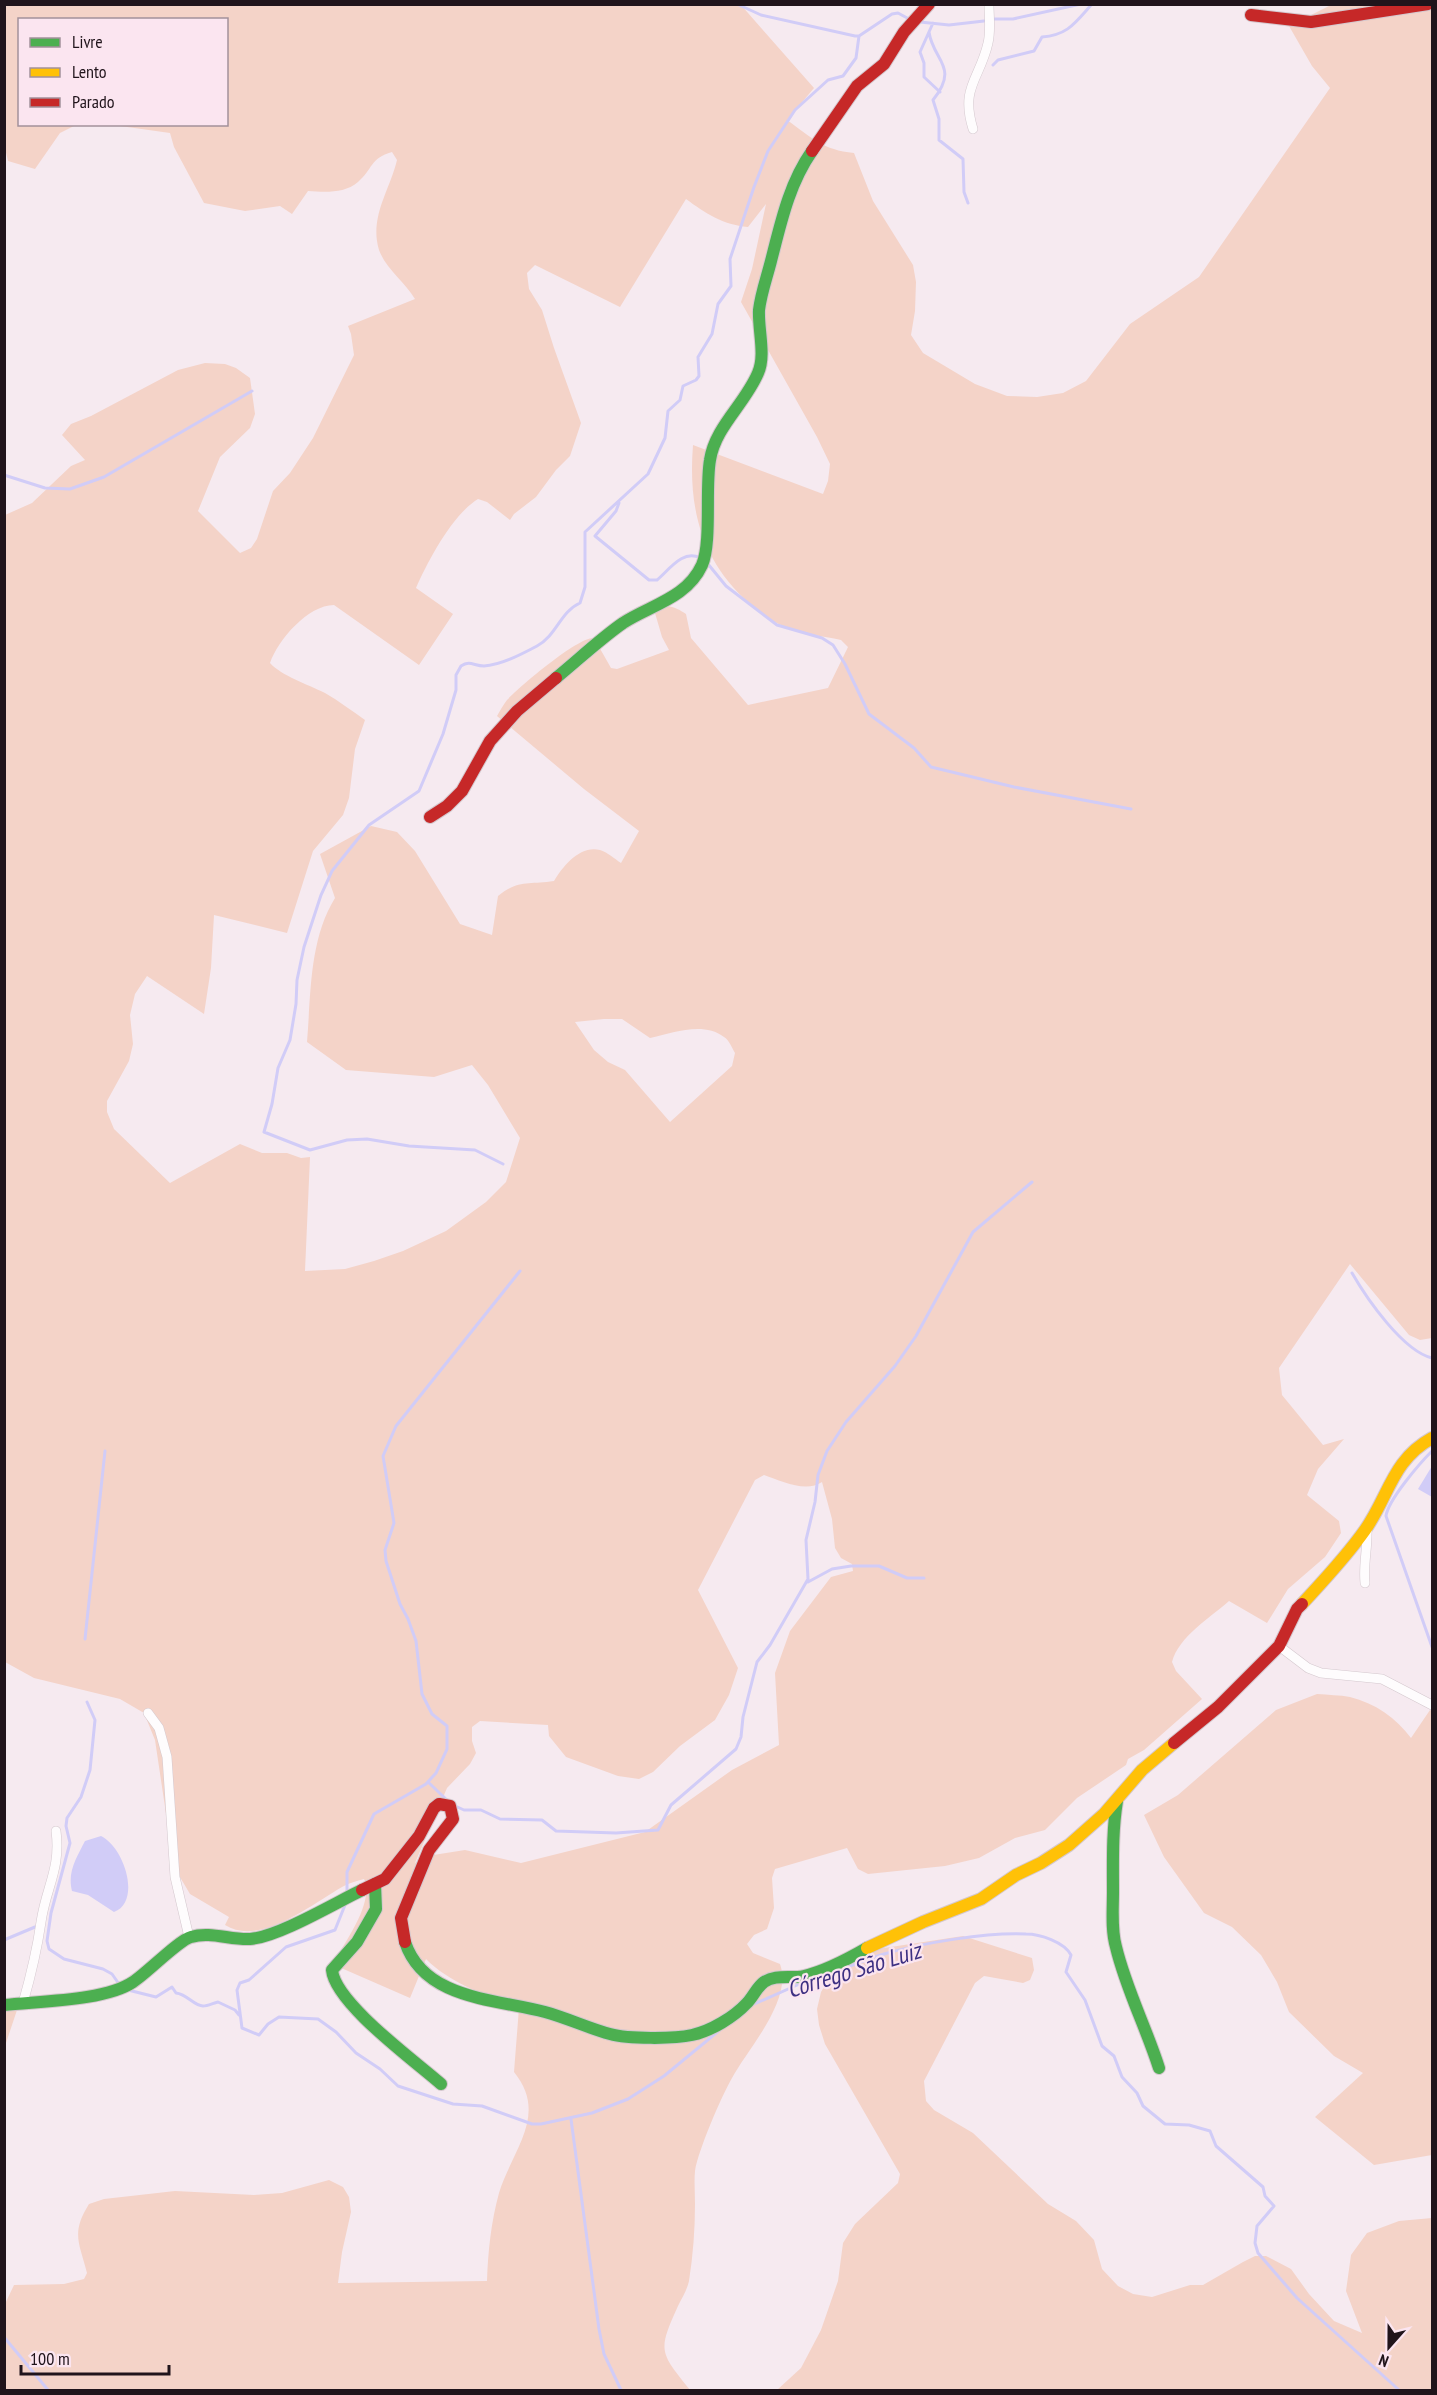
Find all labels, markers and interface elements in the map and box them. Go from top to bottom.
legend [18,18,228,126]
text: Livre [72,30,103,53]
text: Lento [72,60,107,83]
text: Parado [72,90,115,113]
water label: Córrego São Luiz [783,1934,927,2005]
north arrow [1359,2317,1419,2377]
scale bar [21,2338,170,2376]
text: 100 m [30,2347,70,2370]
text: N [1376,2350,1391,2372]

